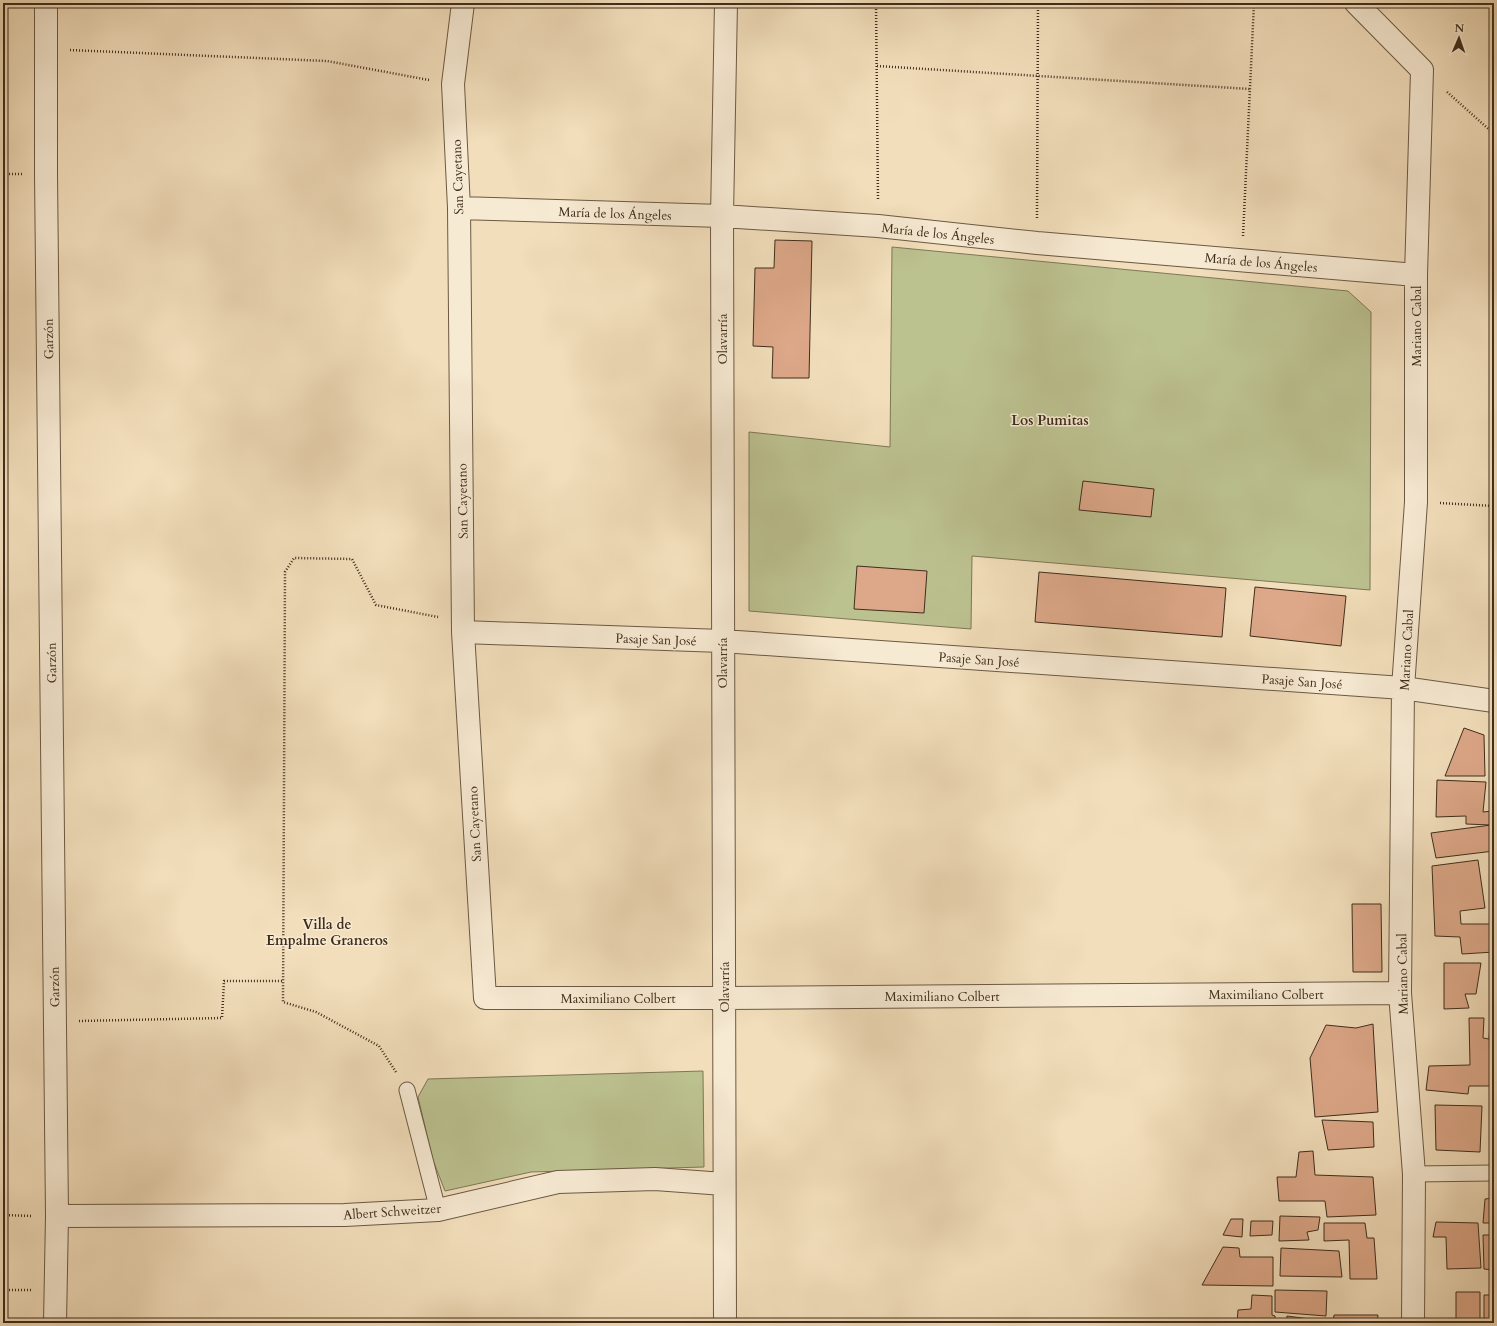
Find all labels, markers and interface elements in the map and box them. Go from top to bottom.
north arrow [1439,18,1479,58]
text: N [1454,21,1465,36]
street label: San Cayetano [448,139,468,215]
street label: María de los Ángeles [558,203,672,225]
street label: María de los Ángeles [881,219,995,249]
street label: María de los Ángeles [1204,249,1318,277]
street label: Mariano Cabal [1408,285,1426,367]
street label: Olavarría [714,313,732,365]
street label: Garzón [40,318,58,360]
district label: Los Pumitas [1011,411,1089,430]
street label: San Cayetano [453,463,473,539]
street label: Mariano Cabal [1396,608,1418,691]
street label: Pasaje San José [615,630,697,650]
street label: Olavarría [714,637,732,689]
street label: Garzón [43,642,61,684]
street label: Pasaje San José [938,648,1020,672]
street label: Pasaje San José [1261,670,1343,694]
street label: San Cayetano [464,786,486,862]
district label: Villa de Empalme Graneros [266,915,388,950]
street label: Mariano Cabal [1393,933,1413,1015]
street label: Olavarría [716,961,734,1013]
street label: Garzón [46,966,64,1008]
street label: Maximiliano Colbert [1208,986,1324,1004]
street label: Maximiliano Colbert [884,988,1000,1006]
street label: Maximiliano Colbert [560,990,676,1008]
street label: Albert Schweitzer [343,1200,442,1224]

